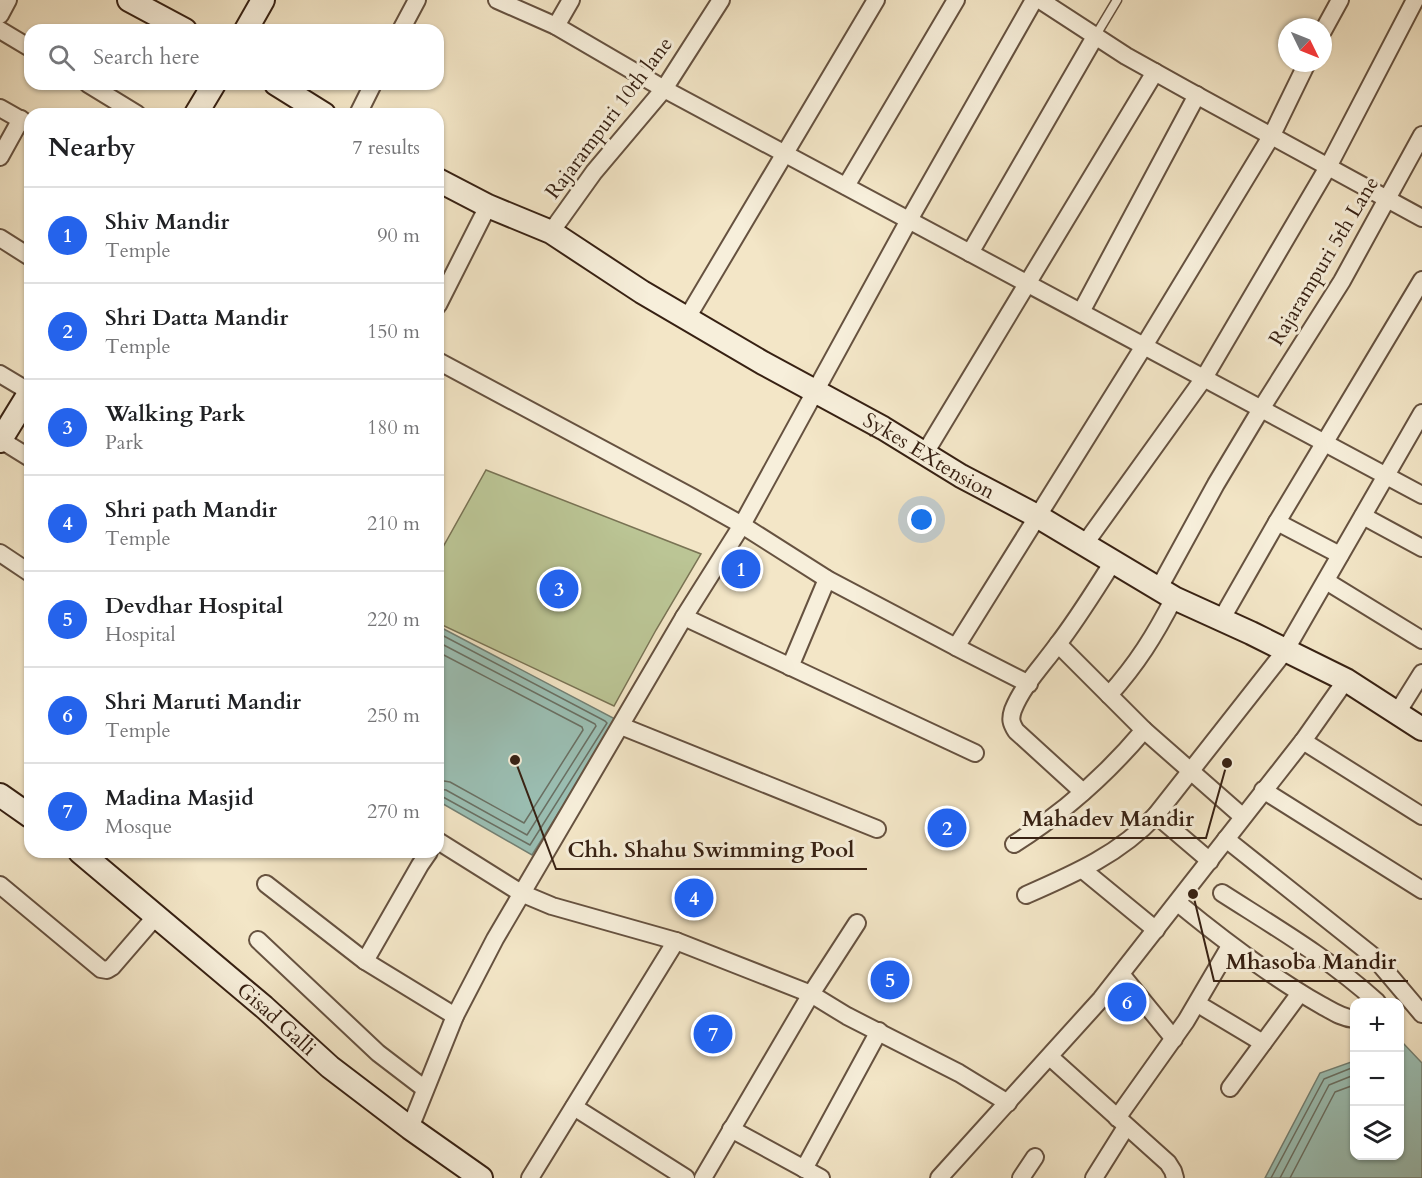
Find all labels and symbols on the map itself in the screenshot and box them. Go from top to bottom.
north arrow [1278,18,1332,72]
street label: Rajarampuri 10th lane [538,31,680,205]
street label: Rajarampuri 5th Lane [1262,171,1386,351]
street label: Sykes EXtension [858,405,1000,506]
your location [907,505,936,534]
pin: 1 [722,546,760,592]
pin: 3 [540,566,578,612]
callout: Mahadev Mandir [1010,798,1206,838]
text: Mahadev Mandir [1022,804,1194,834]
pin: 2 [928,806,966,850]
callout: Chh. Shahu Swimming Pool [556,829,867,869]
text: Chh. Shahu Swimming Pool [567,835,855,865]
pin: 4 [674,876,714,920]
callout: Mhasoba Mandir [1214,941,1408,981]
text: Mhasoba Mandir [1226,947,1396,977]
pin: 5 [870,958,910,1002]
street label: Gisad Galli [231,976,323,1062]
pin: 6 [1108,980,1146,1024]
pin: 7 [694,1012,732,1056]

